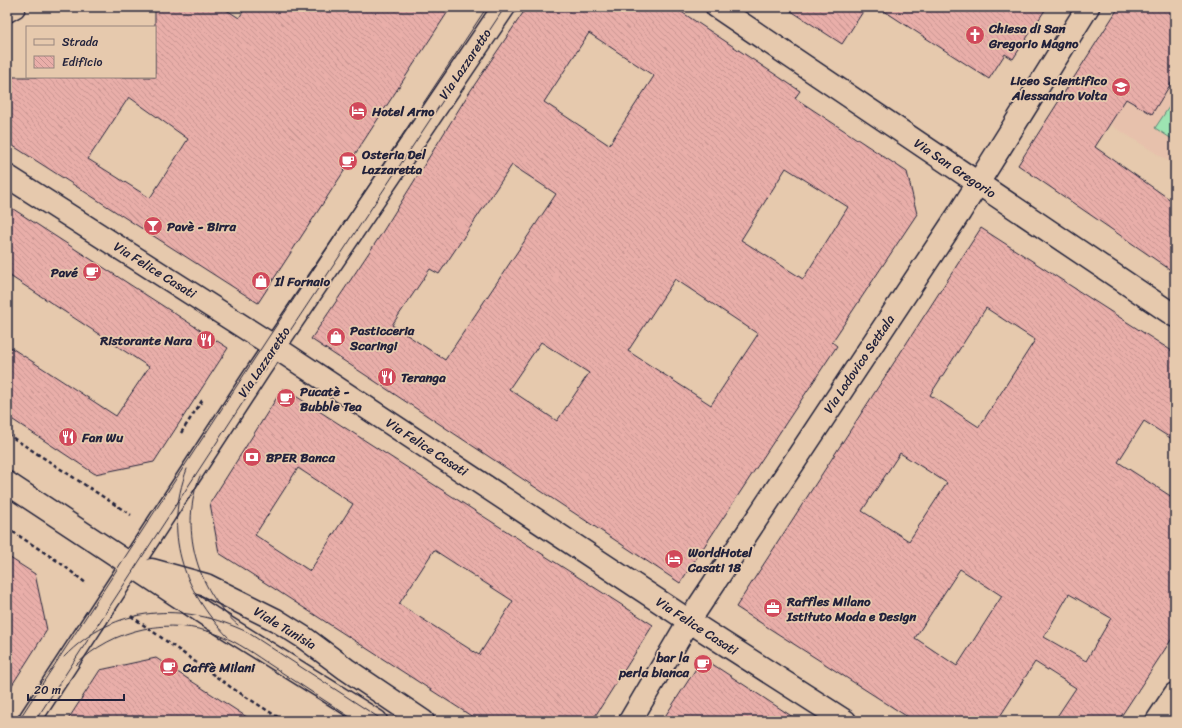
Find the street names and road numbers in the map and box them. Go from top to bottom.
street label: Via Lazzaretto [433,23,498,104]
street label: Via San Gregorio [909,132,1001,204]
street label: Via Felice Casati [109,235,201,305]
street label: Via Lodovico Settala [817,309,901,418]
street label: Via Lazzaretto [232,321,297,402]
street label: Via Felice Casati [381,412,473,483]
street label: Via Felice Casati [651,591,743,662]
street label: Viale Tunisia [249,600,321,656]

